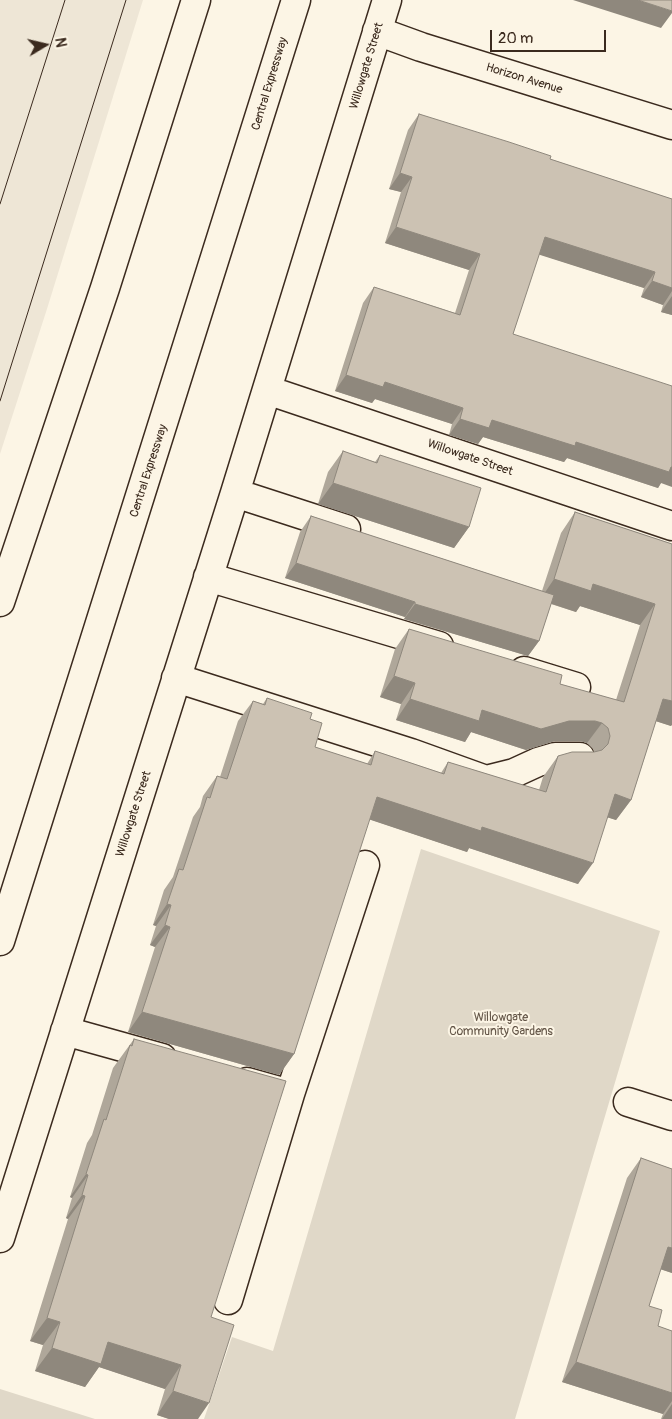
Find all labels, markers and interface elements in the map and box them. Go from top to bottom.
north arrow [20,20,70,70]
scale bar [492,20,608,52]
street label: Willowgate Street [347,21,387,111]
text: 20 m [498,29,533,48]
street label: Central Expressway [249,36,291,132]
text: N [51,37,69,49]
street label: Horizon Avenue [484,61,564,97]
street label: Central Expressway [127,423,171,519]
street label: Willowgate Street [425,437,515,479]
street label: Willowgate Street [113,769,155,859]
park label: Willowgate Community Gardens [449,1011,553,1039]

